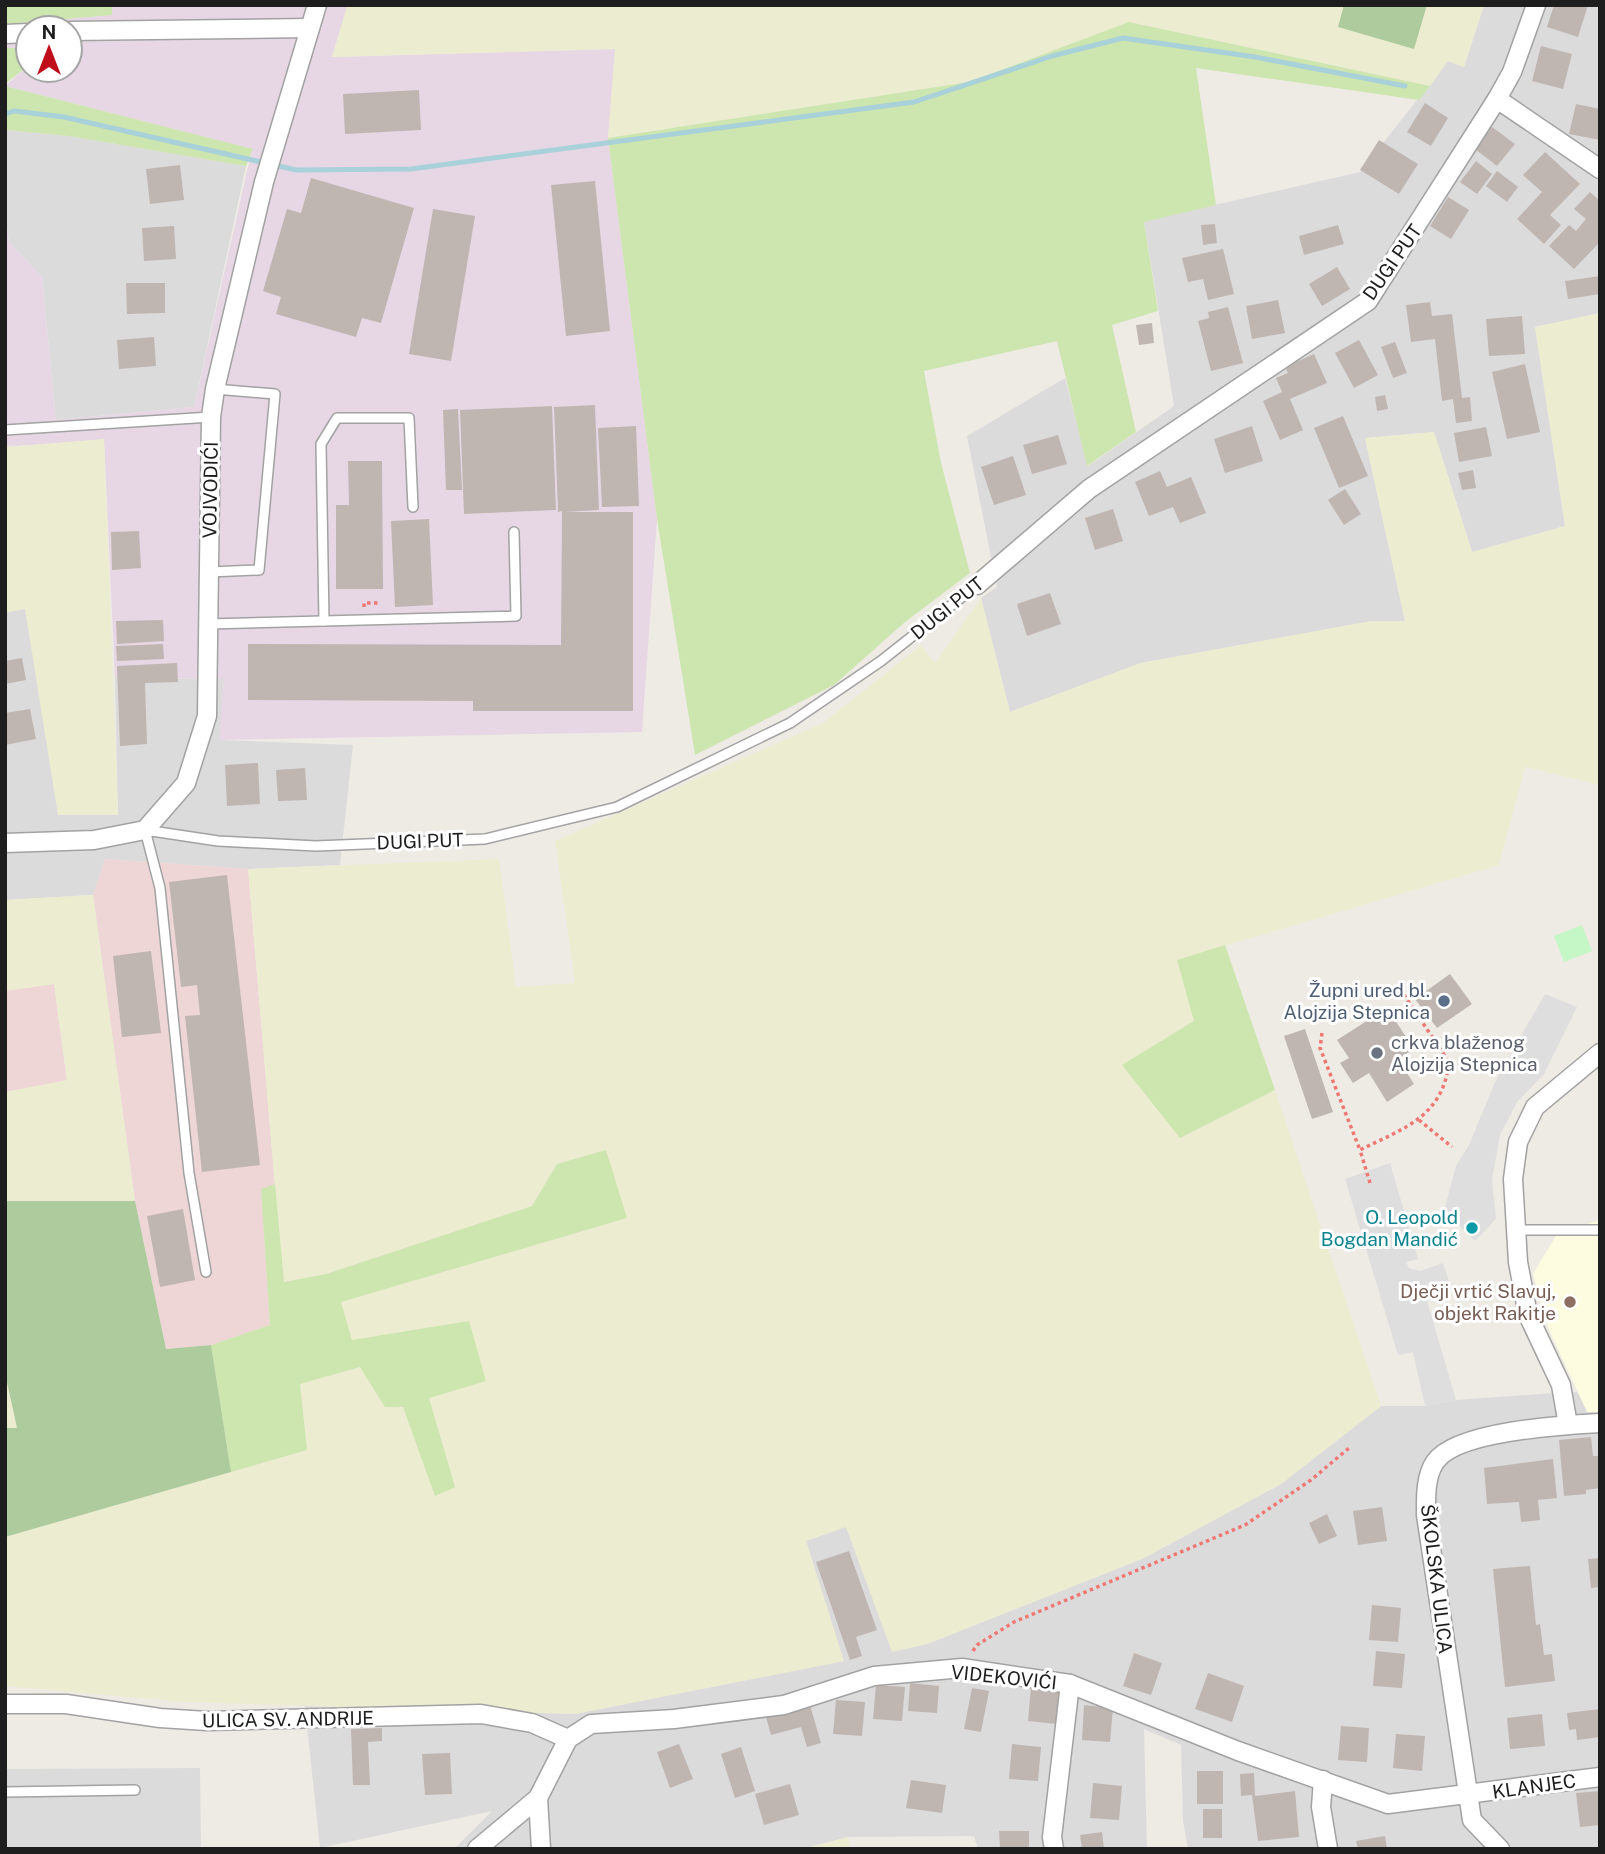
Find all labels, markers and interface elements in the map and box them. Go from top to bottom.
north arrow [14,14,84,84]
text: N [42,21,56,43]
street label: DUGI PUT [1358,220,1426,304]
street label: VOJVODIĆI [198,441,222,539]
street label: DUGI PUT [906,572,988,644]
street label: DUGI PUT [376,828,464,854]
place label: Župni ured bl. Alojzija Stepnica [1284,979,1430,1023]
marker: Župni ured bl. Alojzija Stepnica [1436,993,1452,1009]
place label: crkva blaženog Alojzija Stepnica [1391,1031,1537,1075]
marker: crkva blaženog Alojzija Stepnica [1369,1045,1385,1061]
place label: O. Leopold Bogdan Mandić [1321,1206,1458,1250]
marker: O. Leopold Bogdan Mandić [1464,1220,1480,1236]
place label: Dječji vrtić Slavuj, objekt Rakitje [1400,1280,1556,1324]
marker: Dječji vrtić Slavuj, objekt Rakitje [1562,1294,1578,1310]
street label: ŠKOLSKA ULICA [1417,1503,1457,1655]
street label: VIDEKOVIĆI [950,1660,1058,1694]
street label: ULICA SV. ANDRIJE [202,1707,374,1731]
street label: KLANJEC [1491,1769,1577,1803]

